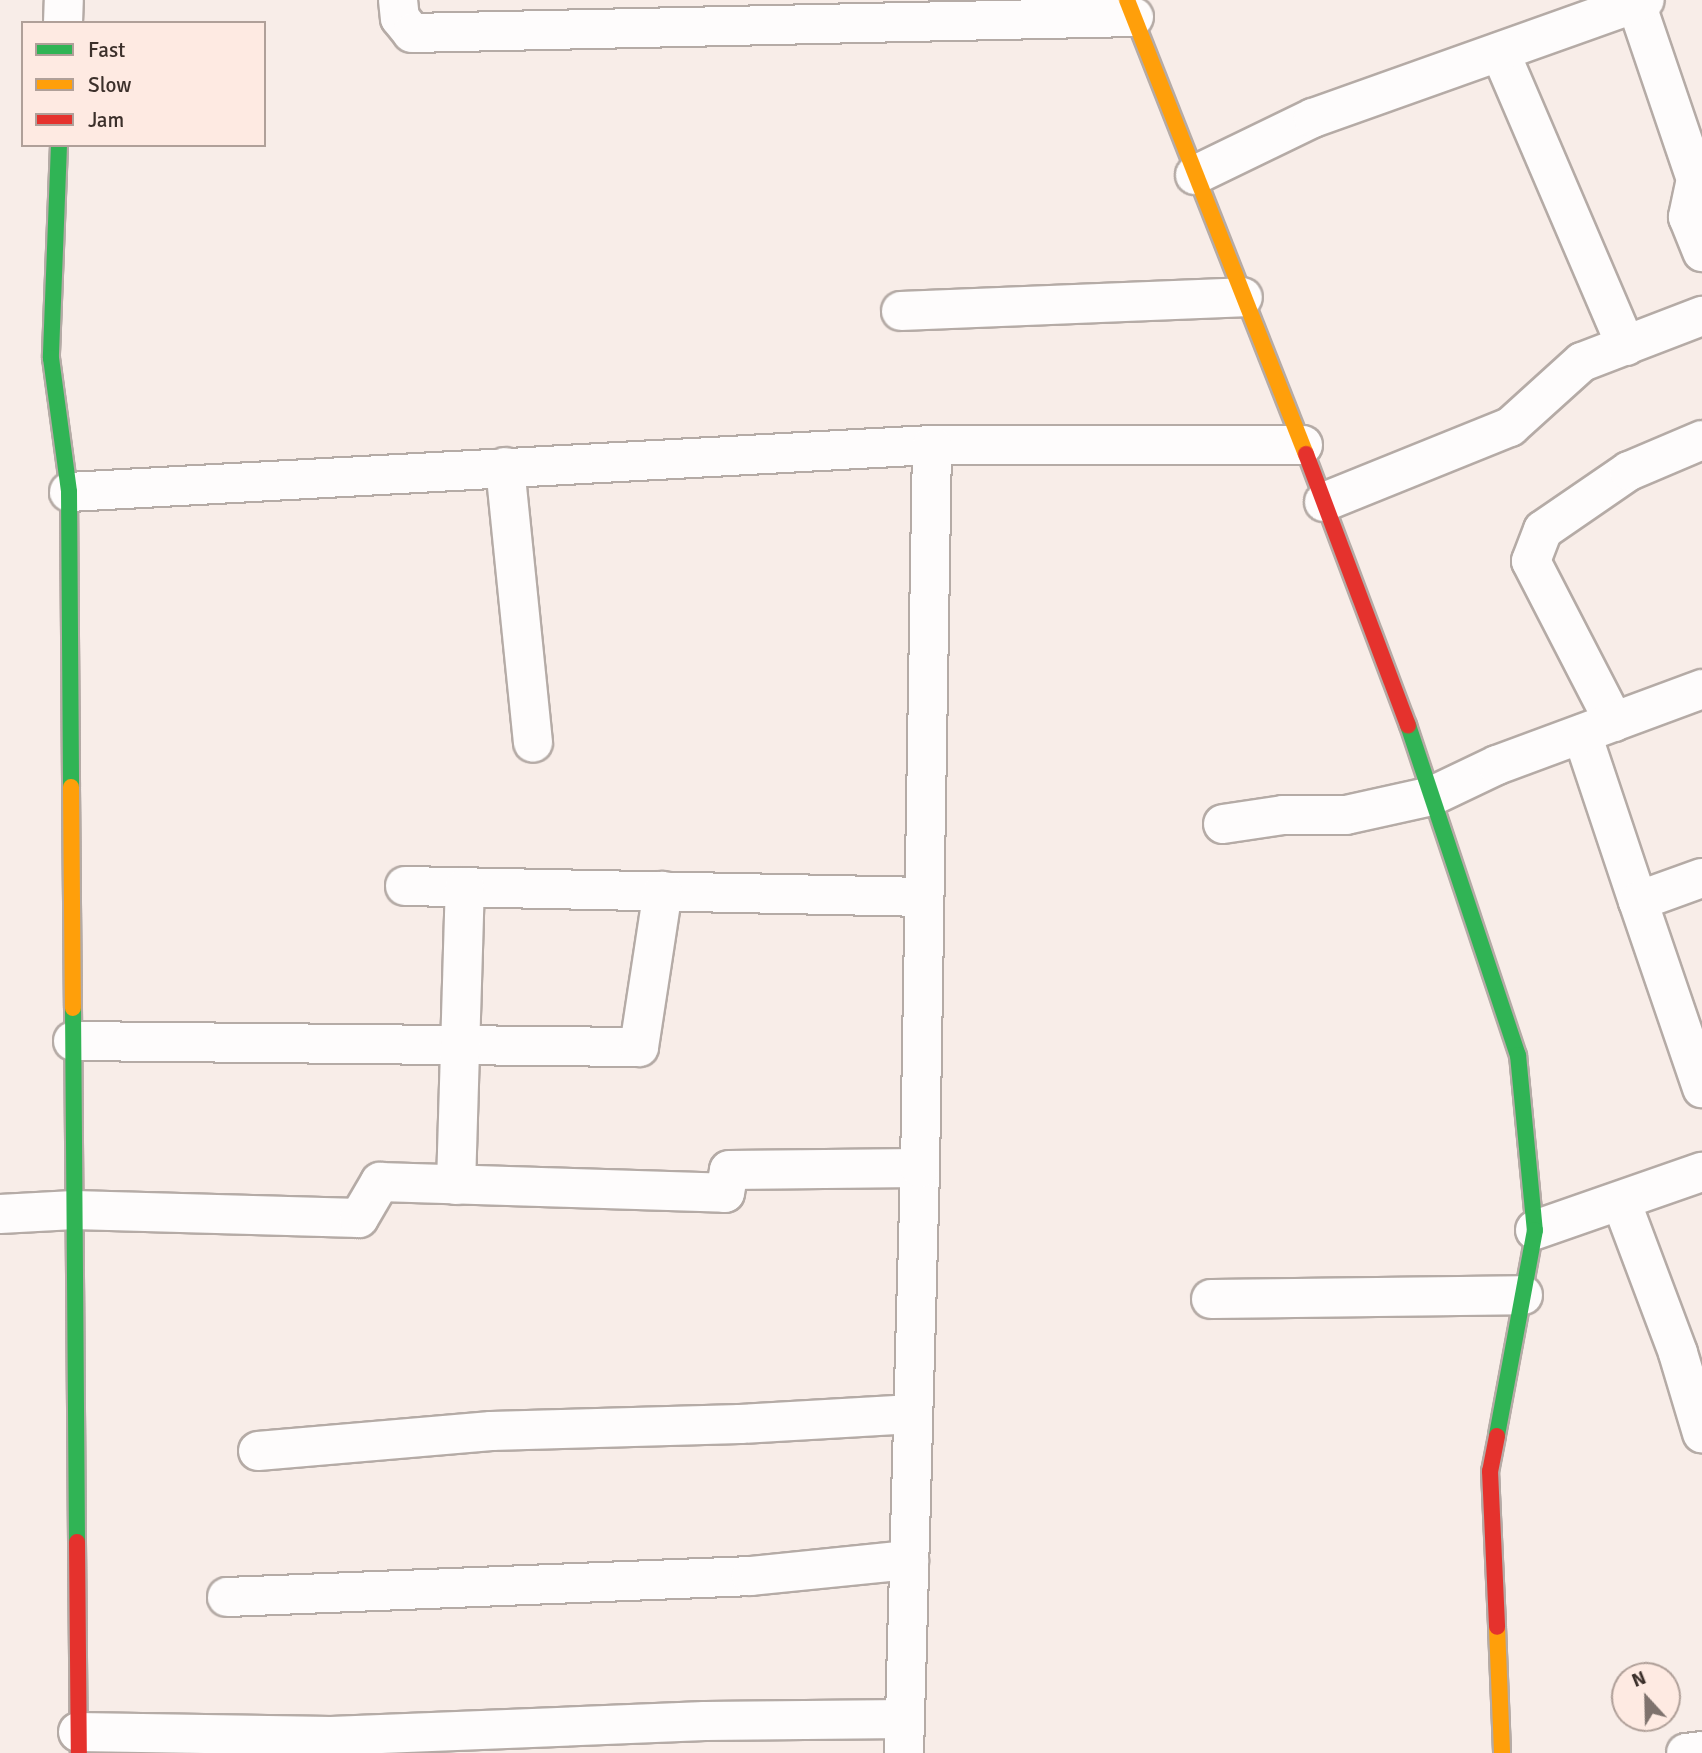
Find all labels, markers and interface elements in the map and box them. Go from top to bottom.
legend [21,21,266,147]
text: Fast [88,37,125,63]
text: Slow [88,72,132,98]
text: Jam [88,107,124,133]
north arrow [1611,1662,1681,1732]
text: N [1628,1666,1650,1693]

